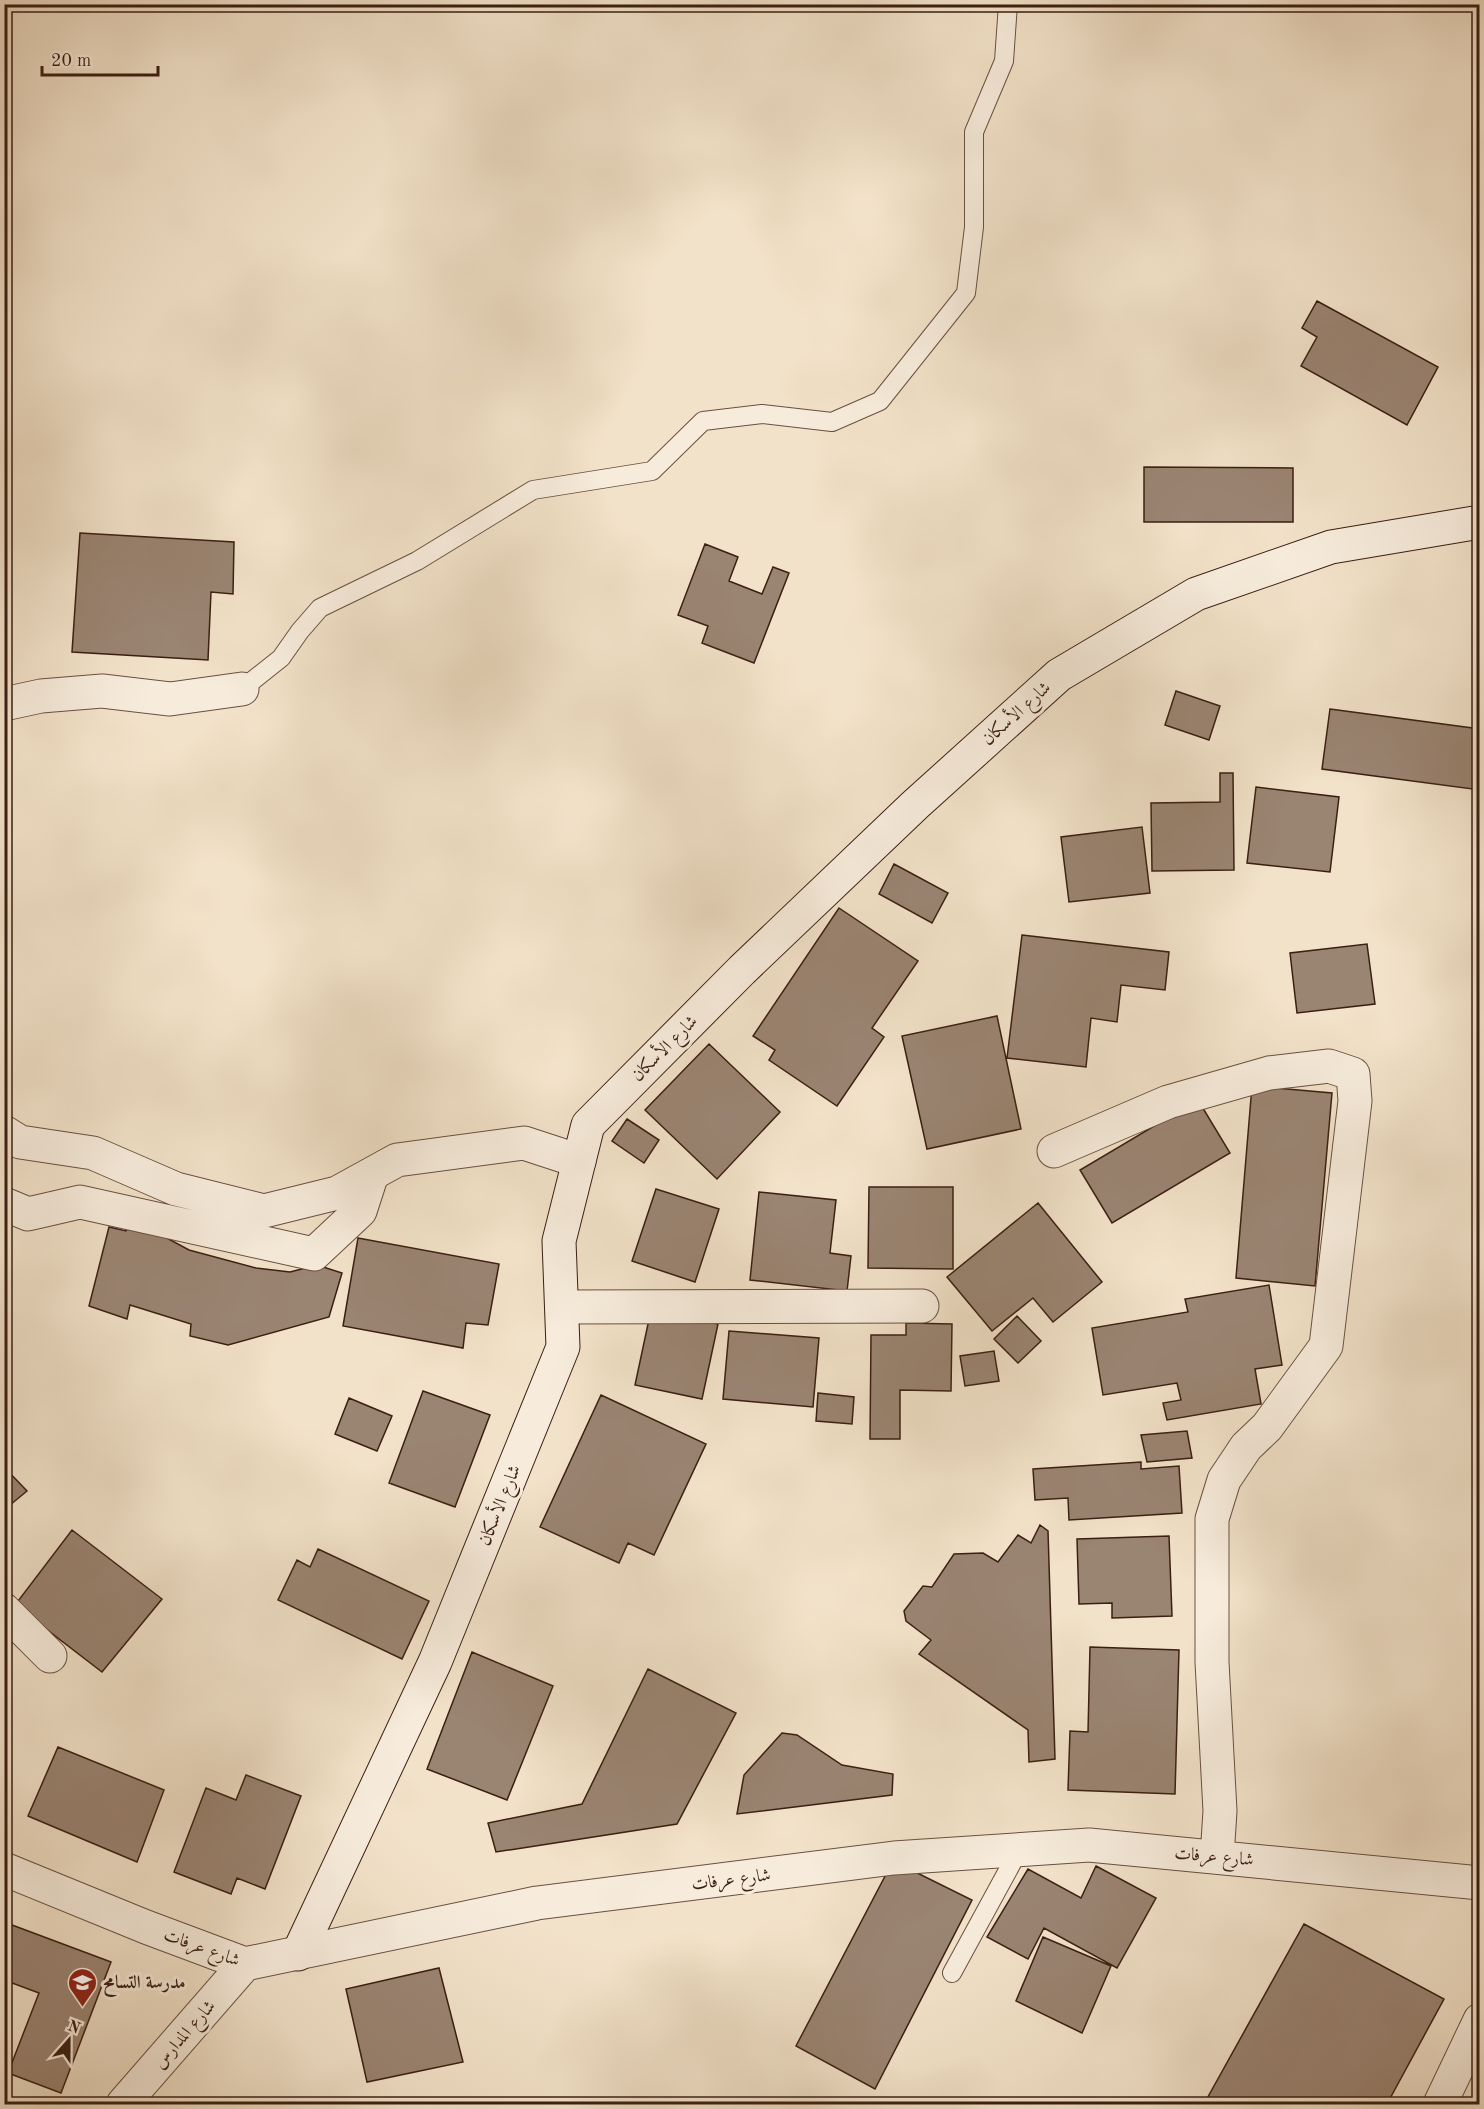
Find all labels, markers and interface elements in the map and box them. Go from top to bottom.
scale bar [42,39,158,77]
text: 20 m [51,52,91,70]
street label: شارع الأسكان [976,675,1058,753]
street label: شارع الأسكان [625,1009,705,1089]
street label: شارع الأسكان [471,1461,529,1550]
street label: شارع عرفات [1173,1845,1254,1874]
street label: شارع عرفات [691,1866,772,1899]
street label: شارع عرفات [160,1926,242,1975]
school or university icon: مدرسة التسامح [66,1966,98,2008]
place label: مدرسة التسامح [103,1974,186,1997]
street label: شارع المدارس [150,1997,223,2076]
north arrow [39,2010,99,2070]
text: N [65,2018,83,2038]

